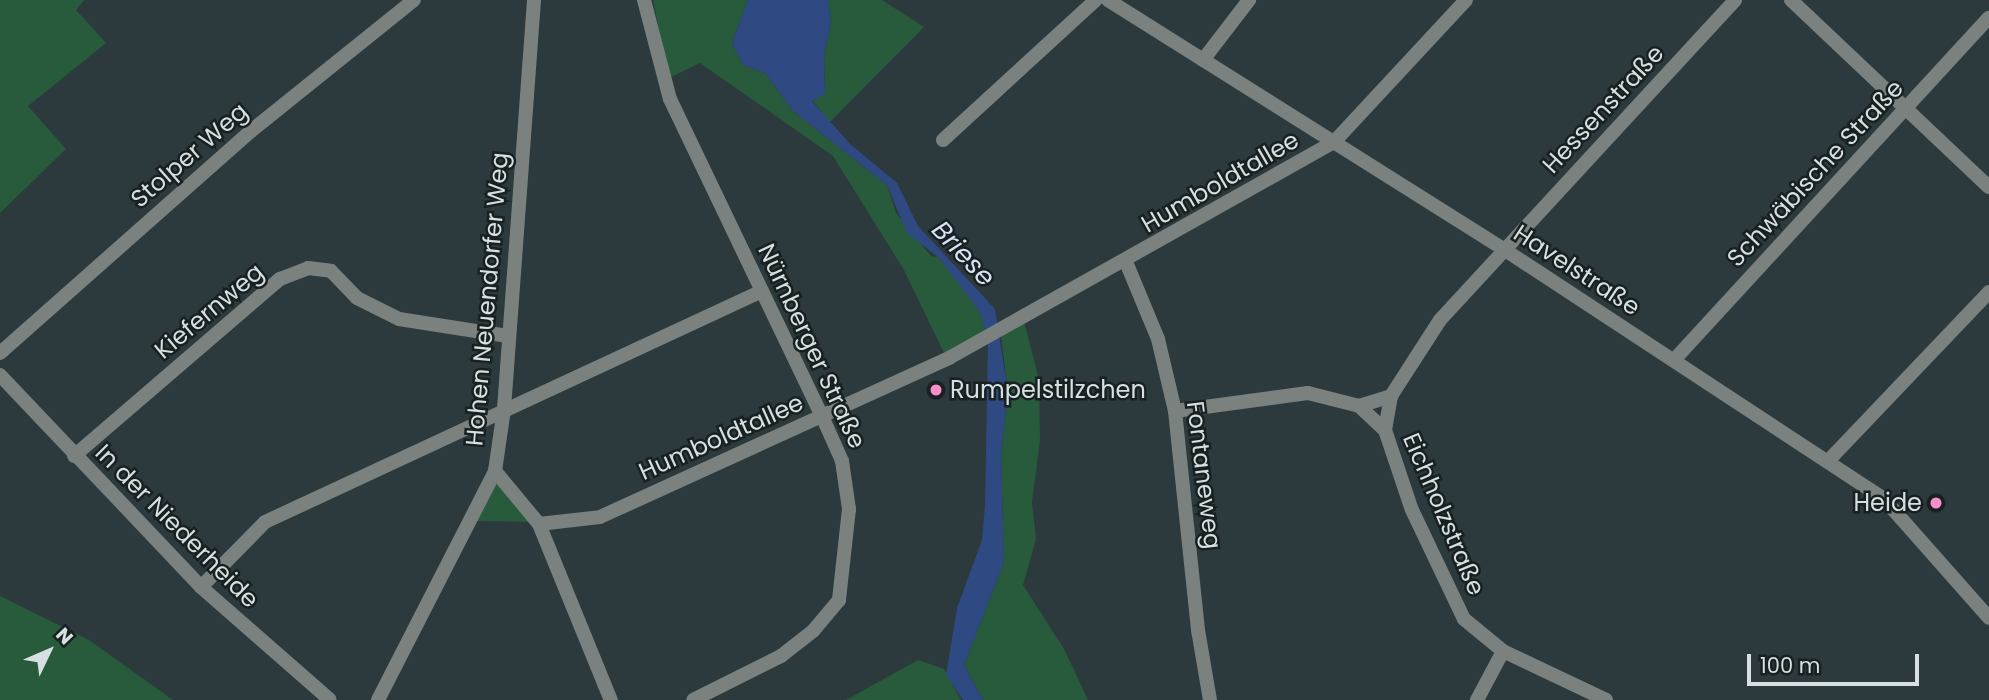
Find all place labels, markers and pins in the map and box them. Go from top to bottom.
place label: Rumpelstilzchen [950,376,1146,404]
marker: Rumpelstilzchen [928,382,944,398]
place label: Heide [1854,489,1922,517]
marker: Heide [1928,495,1944,511]

